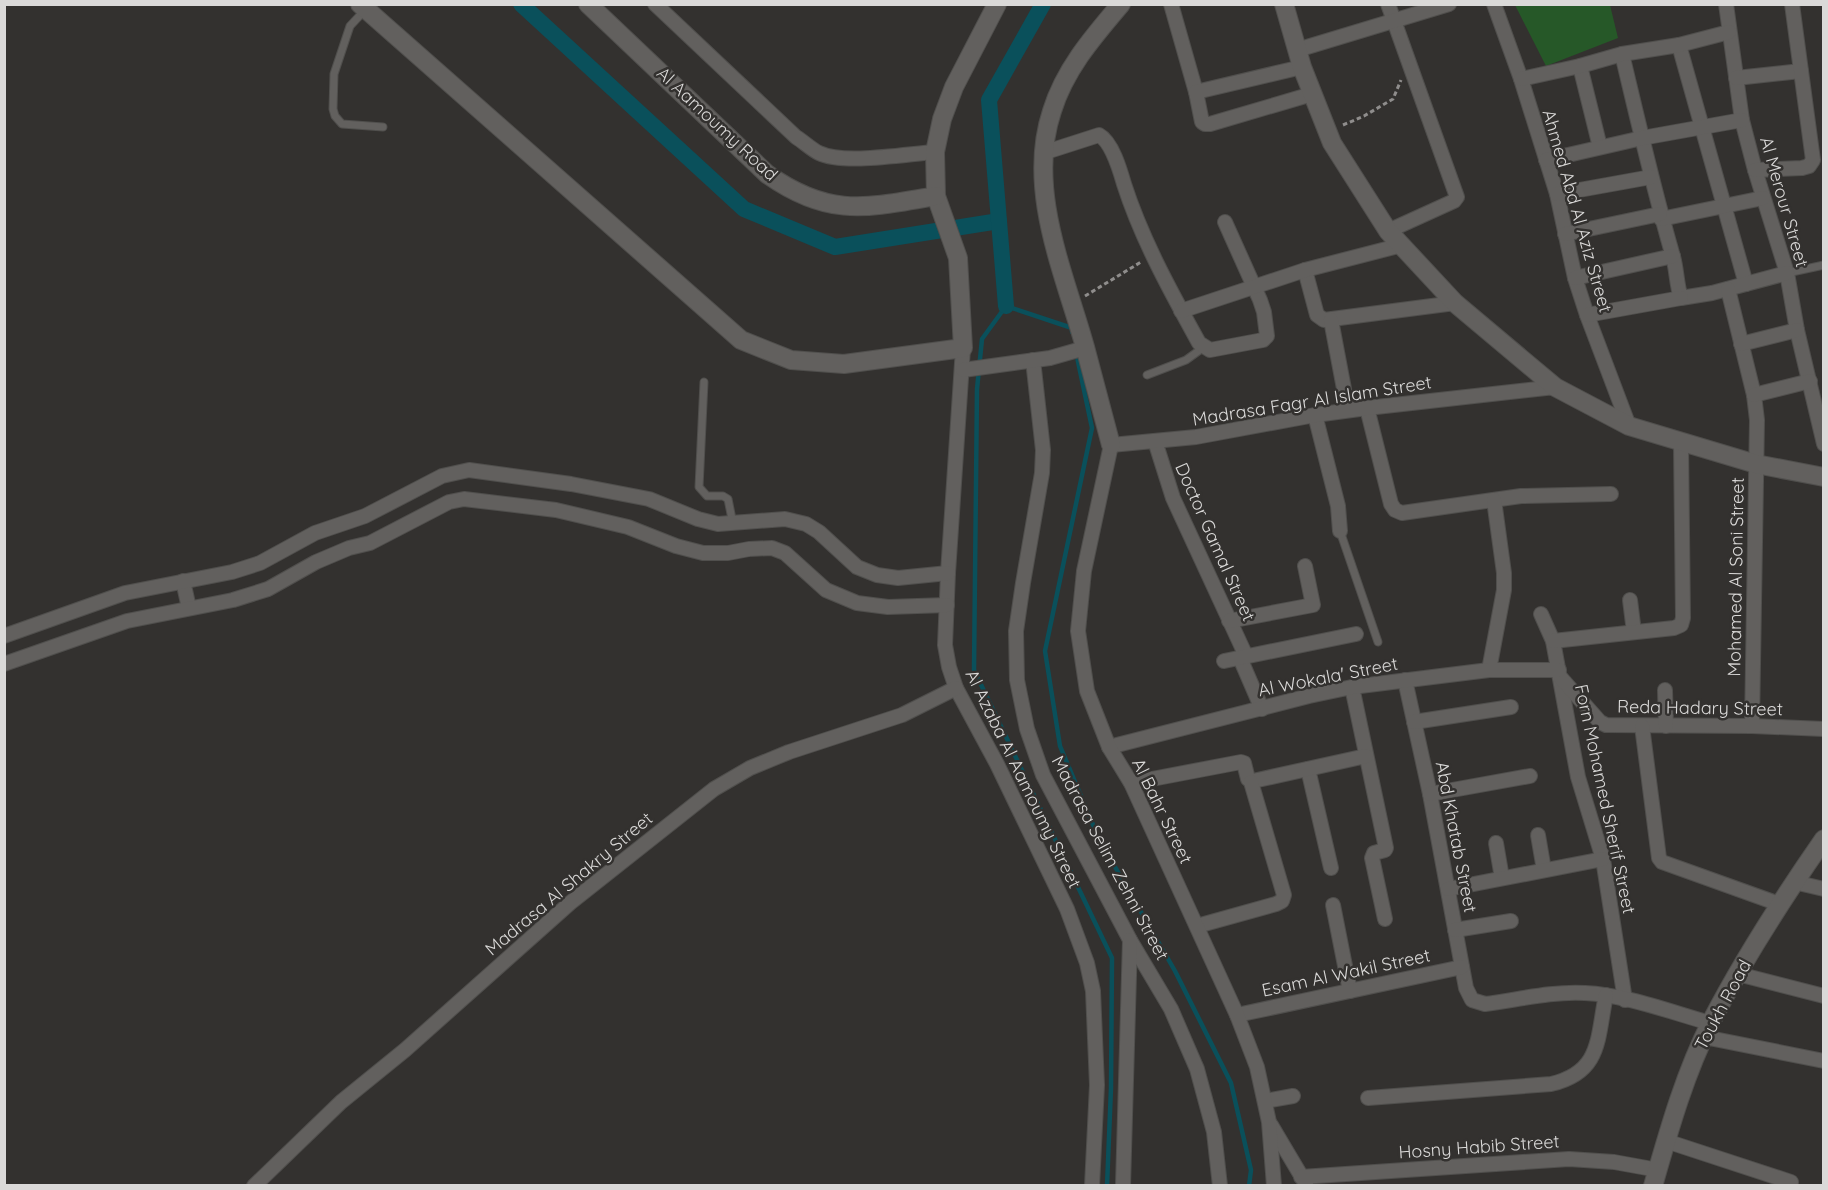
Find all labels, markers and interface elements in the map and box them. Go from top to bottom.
street label: Al Aamoumy Road [652,62,783,186]
street label: Ahmed Abd Al Aziz Street [1537,107,1618,315]
street label: Al Merour Street [1755,134,1814,270]
street label: Madrasa Fagr Al Islam Street [1191,370,1433,431]
street label: Doctor Gamal Street [1170,459,1261,625]
street label: Mohamed Al Soni Street [1722,477,1749,677]
street label: Al Wokala' Street [1256,652,1400,701]
street label: Al Azaba Al Aamoumy Street [960,666,1086,892]
street label: Forn Mohamed Sherif Street [1570,682,1641,916]
street label: Reda Hadary Street [1617,695,1783,720]
street label: Madrasa Selim Zehni Street [1047,751,1174,964]
street label: Al Bahr Street [1127,754,1198,867]
street label: Abd Khatab Street [1431,759,1482,915]
street label: Madrasa Al Shakry Street [480,807,657,960]
street label: Esam Al Wakil Street [1260,943,1432,1002]
street label: Toukh Road [1689,956,1756,1054]
street label: Hosny Habib Street [1398,1129,1560,1164]

